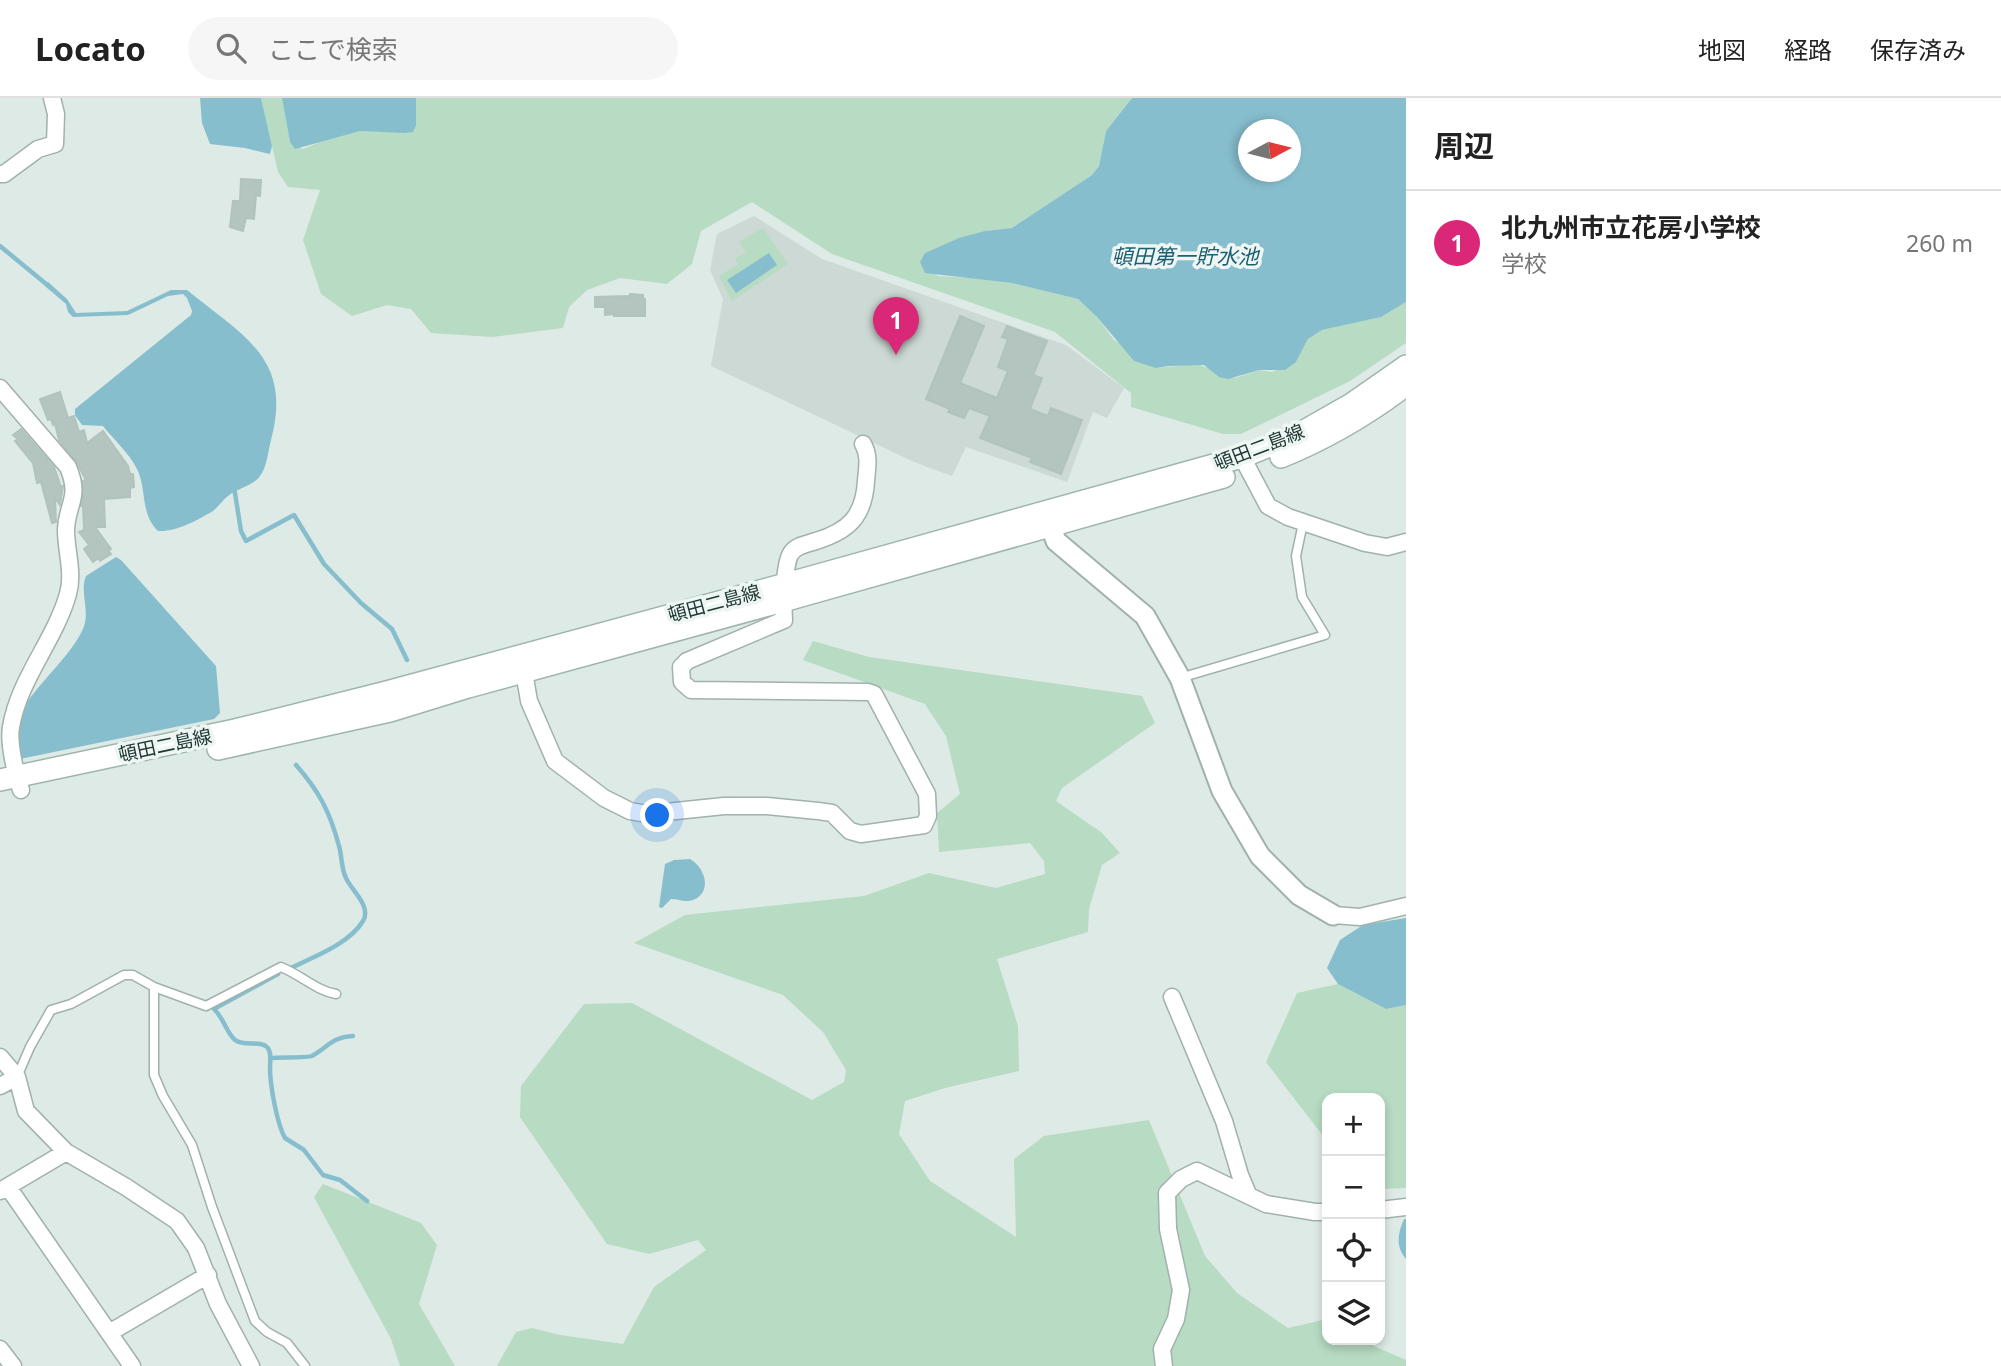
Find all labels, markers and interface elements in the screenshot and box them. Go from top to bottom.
search box [188,17,678,80]
text: Locato [35,26,146,71]
icon: search [212,29,250,67]
text: ここで検索 [268,31,398,67]
text: 地図 [1698,33,1746,66]
text: 経路 [1784,33,1832,66]
text: 保存済み [1870,33,1966,66]
north arrow [1238,119,1301,182]
text: 周辺 [1434,125,1494,166]
text: 北九州市立花房小学校 [1501,209,1761,245]
text: 1 [1450,227,1464,259]
text: 260 m [1906,227,1973,259]
water label: 頓田第一貯水池 [1112,242,1260,270]
text: 学校 [1501,247,1547,279]
pin: 1 [873,297,919,355]
street label: 頓田二島線 [1210,418,1308,476]
street label: 頓田二島線 [665,578,763,628]
street label: 頓田二島線 [116,722,214,768]
your location [640,798,674,832]
map controls [1322,1093,1385,1345]
button: + [1322,1093,1385,1156]
button: − [1322,1156,1385,1219]
button: locate [1322,1219,1385,1282]
button: layers [1322,1282,1385,1345]

